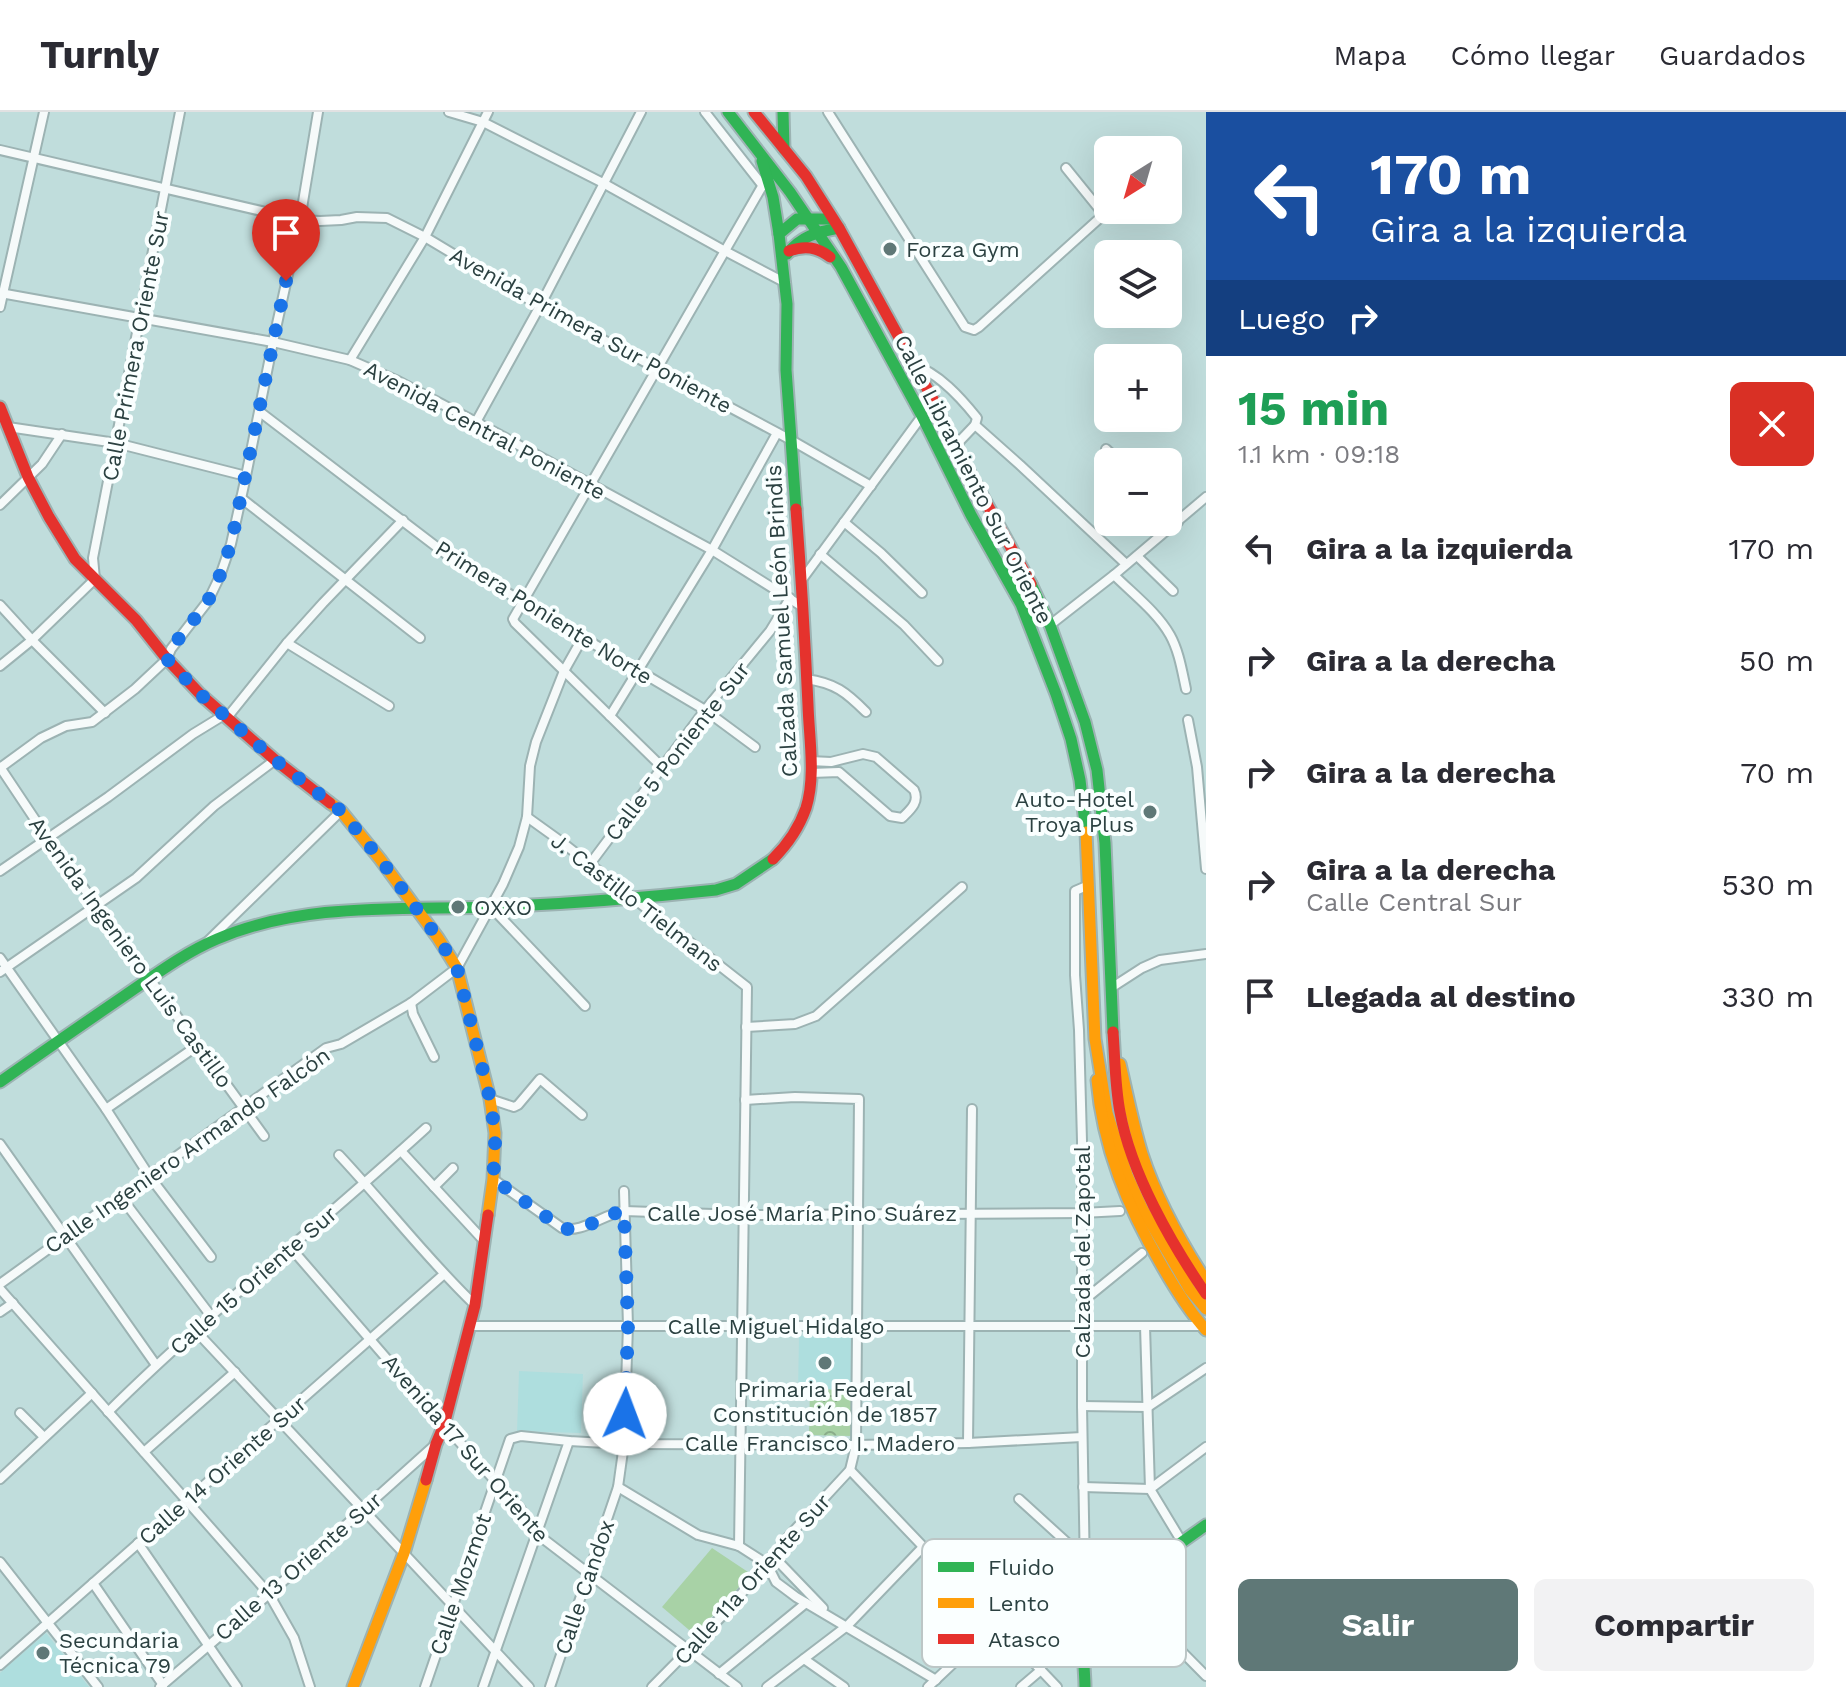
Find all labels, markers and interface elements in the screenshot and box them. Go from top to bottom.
text: Turnly [40,33,159,77]
text: Mapa [1334,39,1407,72]
text: Cómo llegar [1451,39,1615,72]
text: Guardados [1659,39,1806,72]
north arrow [1094,136,1182,224]
map controls [1094,136,1182,536]
text: 170 m [1370,142,1532,208]
icon: left [1238,144,1342,248]
pin [252,199,320,281]
street label: Calle Primera Oriente Sur [97,209,174,483]
text: Gira a la izquierda [1370,209,1687,251]
icon: arrive [264,211,308,255]
place label: Forza Gym [906,237,1020,262]
marker: Forza Gym [881,240,899,258]
button: layers [1094,240,1182,328]
street label: Avenida Primera Sur Poniente [446,242,736,418]
icon: right [1341,296,1385,340]
text: Luego [1238,301,1325,336]
street label: Calle Libramiento Sur Oriente [890,331,1058,628]
button: + [1094,344,1182,432]
street label: Avenida Central Poniente [360,356,610,505]
text: 15 min [1238,380,1389,437]
button: close [1730,382,1814,466]
text: 1.1 km · 09:18 [1238,439,1400,469]
button: − [1094,448,1182,536]
street label: Calzada Samuel León Brindis [761,464,802,778]
icon: left [1238,526,1282,570]
text: Gira a la izquierda [1306,531,1573,566]
text: 170 m [1729,531,1814,566]
street label: Primera Poniente Norte [431,535,657,690]
icon: right [1238,638,1282,682]
text: Gira a la derecha [1306,643,1555,678]
text: 50 m [1739,643,1814,678]
street label: Calle 5 Poniente Sur [600,657,755,846]
icon: right [1238,750,1282,794]
text: Gira a la derecha [1306,755,1555,790]
text: 70 m [1740,755,1814,790]
place label: Auto-Hotel Troya Plus [1015,787,1134,837]
marker: Auto-Hotel Troya Plus [1141,803,1159,821]
street label: Avenida Ingeniero Luis Castillo [24,812,237,1093]
street label: J. Castillo Tielmans [546,828,727,977]
text: Gira a la derecha [1306,852,1555,887]
icon: right [1238,862,1282,906]
text: 530 m [1722,867,1814,902]
text: Calle Central Sur [1306,887,1522,917]
place label: OXXO [474,895,532,920]
marker: OXXO [449,898,467,916]
icon: arrive [1238,974,1282,1018]
text: Llegada al destino [1306,979,1576,1014]
text: 330 m [1722,979,1814,1014]
street label: Calle Ingeniero Armando Falcón [40,1042,334,1259]
street label: Calzada del Zapotal [1070,1145,1095,1359]
street label: Calle 15 Oriente Sur [165,1201,342,1360]
street label: Calle José María Pino Suárez [647,1201,957,1226]
street label: Calle Miguel Hidalgo [667,1314,885,1339]
street label: Avenida 17 Sur Oriente [377,1349,554,1547]
marker: Primaria Federal Constitución de 1857 [816,1354,834,1372]
position arrow [583,1372,667,1456]
place label: Primaria Federal Constitución de 1857 [713,1377,937,1427]
street label: Calle 14 Oriente Sur [134,1391,311,1550]
street label: Calle Francisco I. Madero [685,1431,955,1456]
street label: Calle 13 Oriente Sur [210,1487,387,1646]
street label: Calle 11a Oriente Sur [669,1489,835,1670]
street label: Calle Mozmot [425,1510,496,1658]
street label: Calle Candox [550,1517,619,1658]
legend [922,1539,1186,1667]
text: Fluido [988,1555,1055,1580]
button: Salir [1238,1579,1518,1671]
button: Compartir [1534,1579,1814,1671]
text: Lento [988,1591,1049,1616]
text: Atasco [988,1627,1061,1652]
place label: Secundaria Técnica 79 [59,1628,179,1678]
marker: Secundaria Técnica 79 [34,1644,52,1662]

